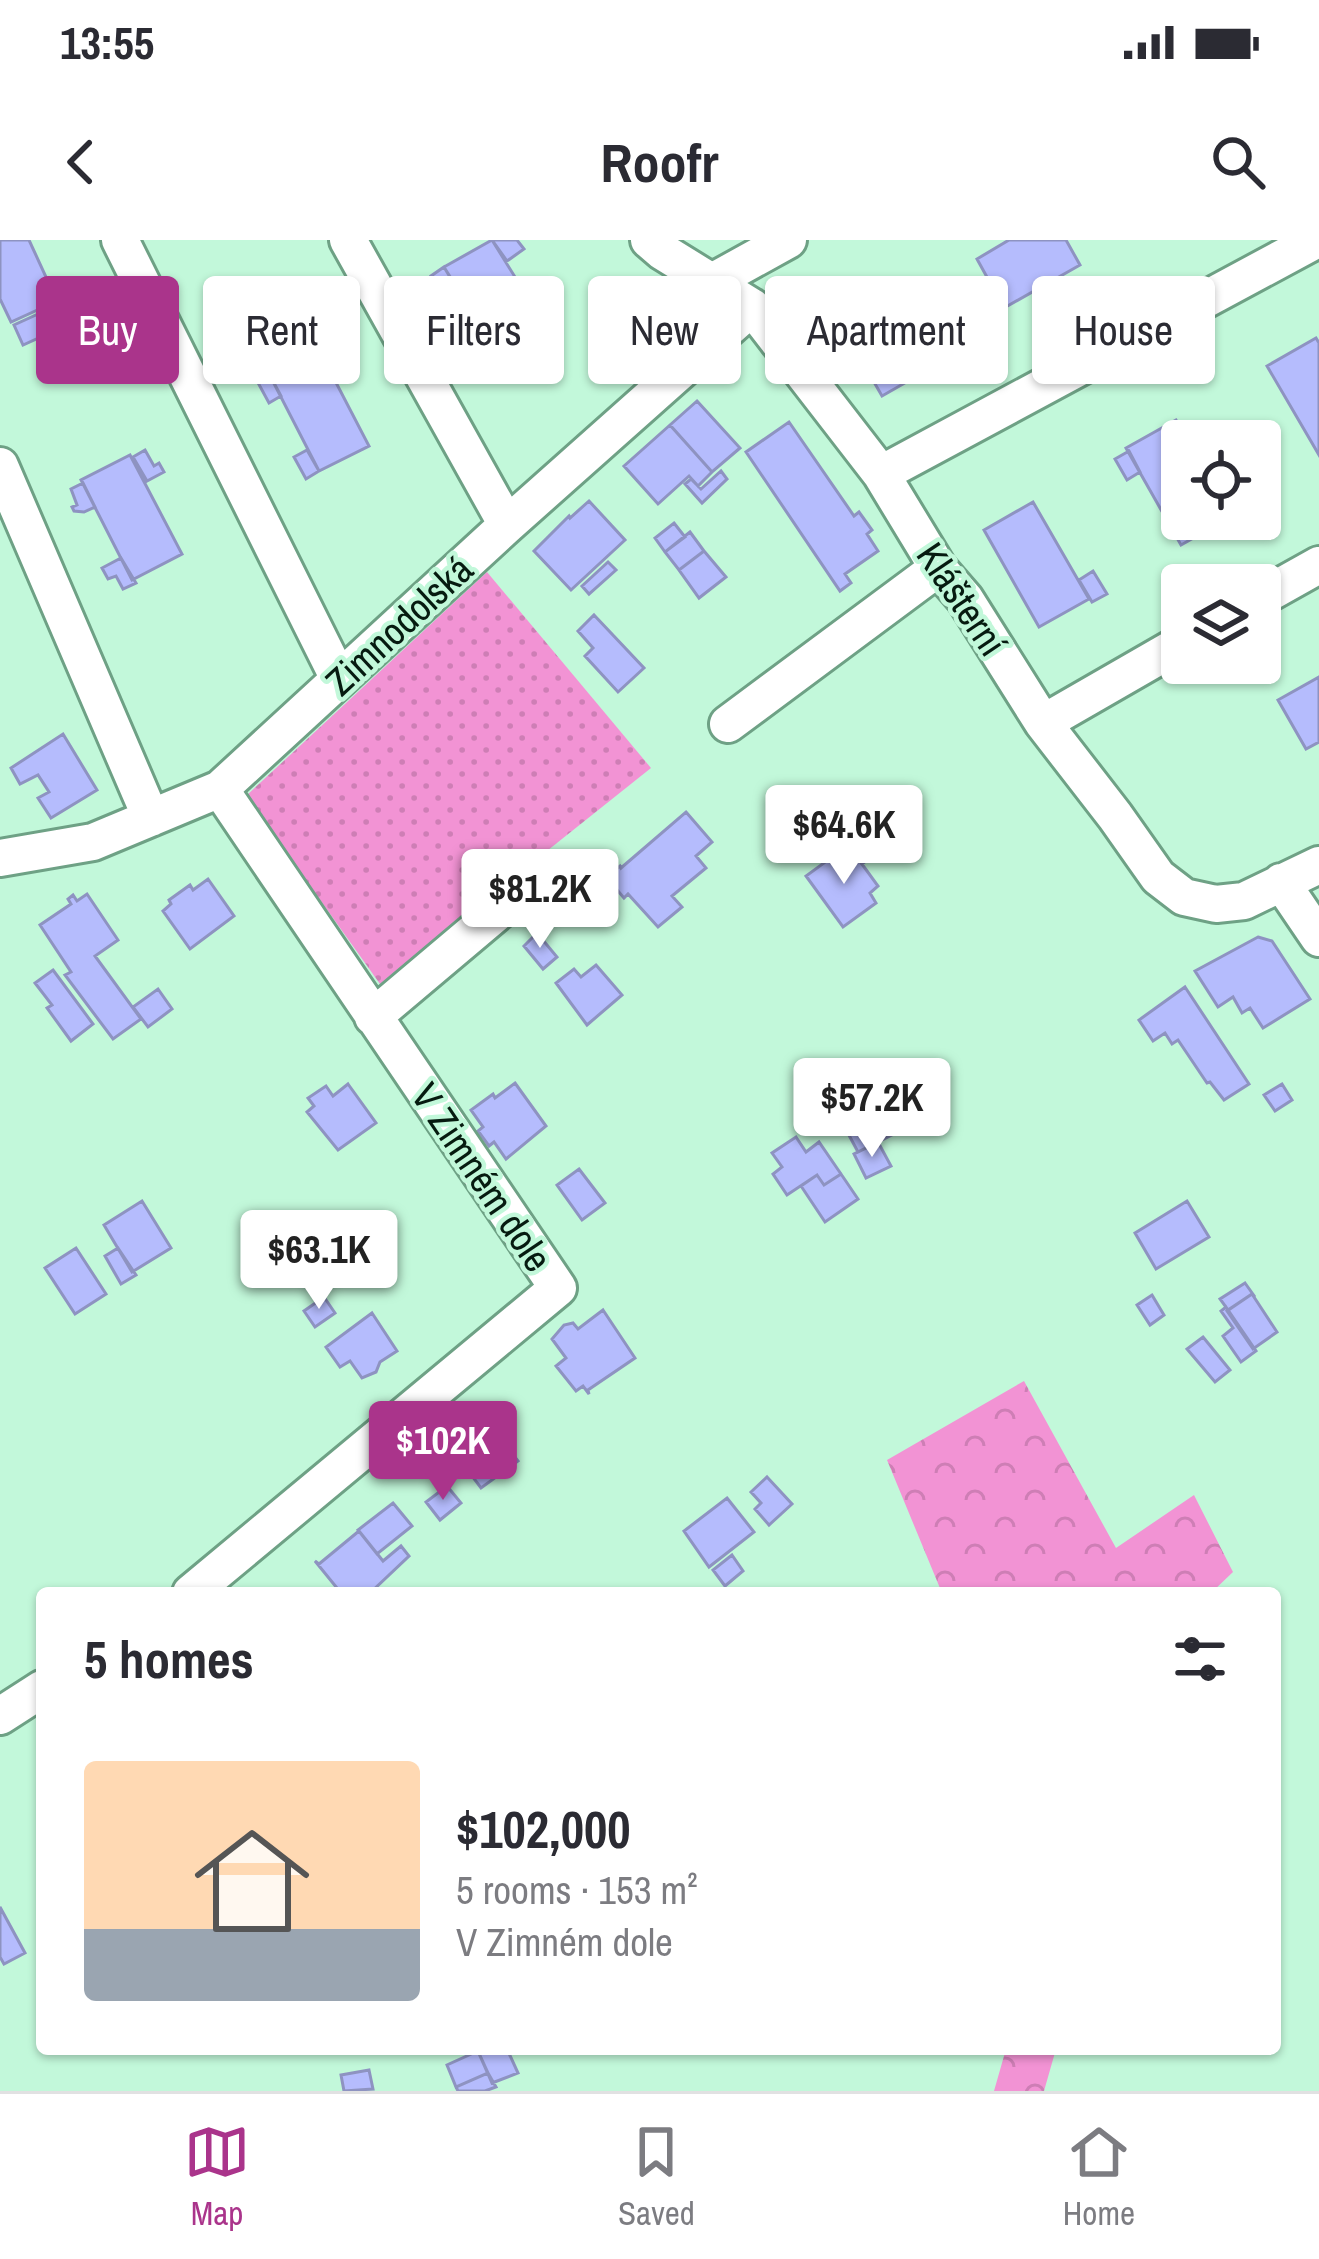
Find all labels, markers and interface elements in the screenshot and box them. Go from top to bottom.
text: 13:55 [60,12,154,73]
text: Roofr [600,126,719,199]
icon: back [48,129,114,195]
icon: search [1205,129,1271,195]
chip: Buy [36,276,179,384]
chip: Rent [203,276,360,384]
chip: Filters [384,276,564,384]
chip: New [588,276,741,384]
chip: Apartment [765,276,1008,384]
chip: House [1032,276,1215,384]
map controls [1161,420,1281,684]
button: locate [1161,420,1281,540]
street label: Klášterní [905,532,1019,667]
street label: Zimnodolská [314,543,484,706]
button: layers [1161,564,1281,684]
pin: $64.6K [746,785,942,887]
text: $64.6K [792,798,896,850]
pin: $81.2K [442,849,638,951]
text: $81.2K [488,862,592,914]
pin: $57.2K [774,1058,970,1160]
text: $57.2K [820,1071,924,1123]
street label: V Zimném dole [400,1073,564,1281]
pin: $63.1K [221,1210,417,1312]
text: $63.1K [267,1223,371,1275]
pin: $102K [359,1401,527,1503]
text: $102K [396,1414,490,1466]
text: 5 homes [84,1625,254,1694]
icon: filters [1167,1626,1233,1692]
text: $102,000 [456,1795,630,1864]
icon: home [180,1809,324,1953]
text: 5 rooms · 153 m² [456,1864,698,1916]
text: V Zimném dole [456,1916,673,1968]
tab: Map [184,2119,250,2235]
tab: Saved [618,2119,695,2235]
tab: Home [1063,2119,1135,2235]

